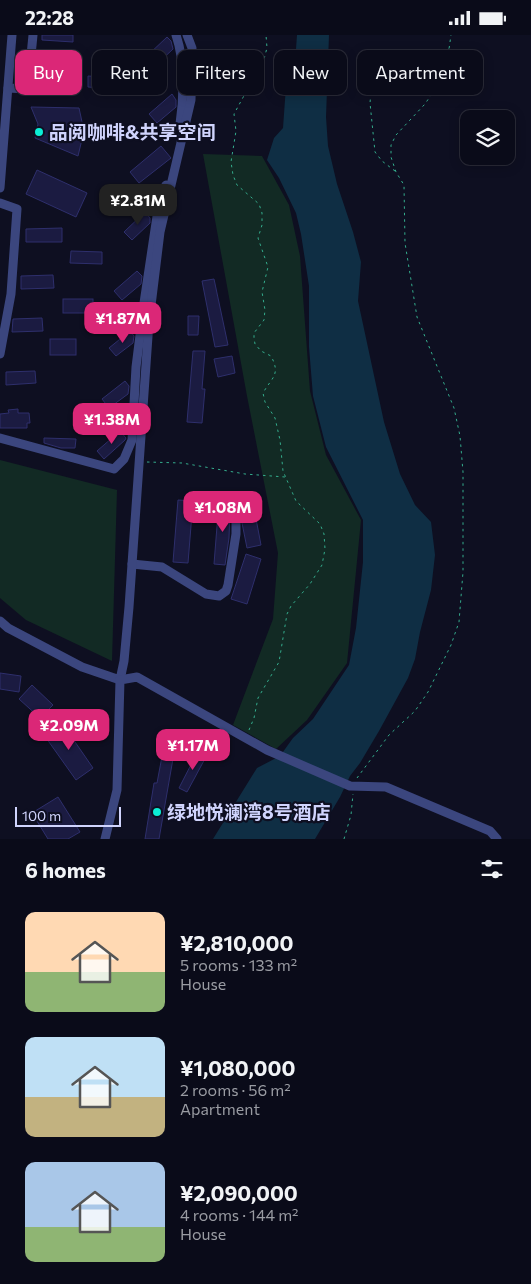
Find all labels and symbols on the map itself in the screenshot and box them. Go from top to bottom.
place label: 品阅咖啡&共享空间 [49,120,216,143]
marker: 品阅咖啡&共享空间 [33,126,45,138]
pin: ¥2.81M [97,183,179,226]
pin: ¥1.87M [82,301,164,344]
pin: ¥1.38M [71,403,153,445]
pin: ¥1.08M [182,491,264,533]
pin: ¥2.09M [28,709,110,751]
pin: ¥1.17M [152,729,234,771]
place label: 绿地悦澜湾8号酒店 [167,800,331,823]
scale bar [15,804,121,827]
marker: 绿地悦澜湾8号酒店 [151,806,163,818]

